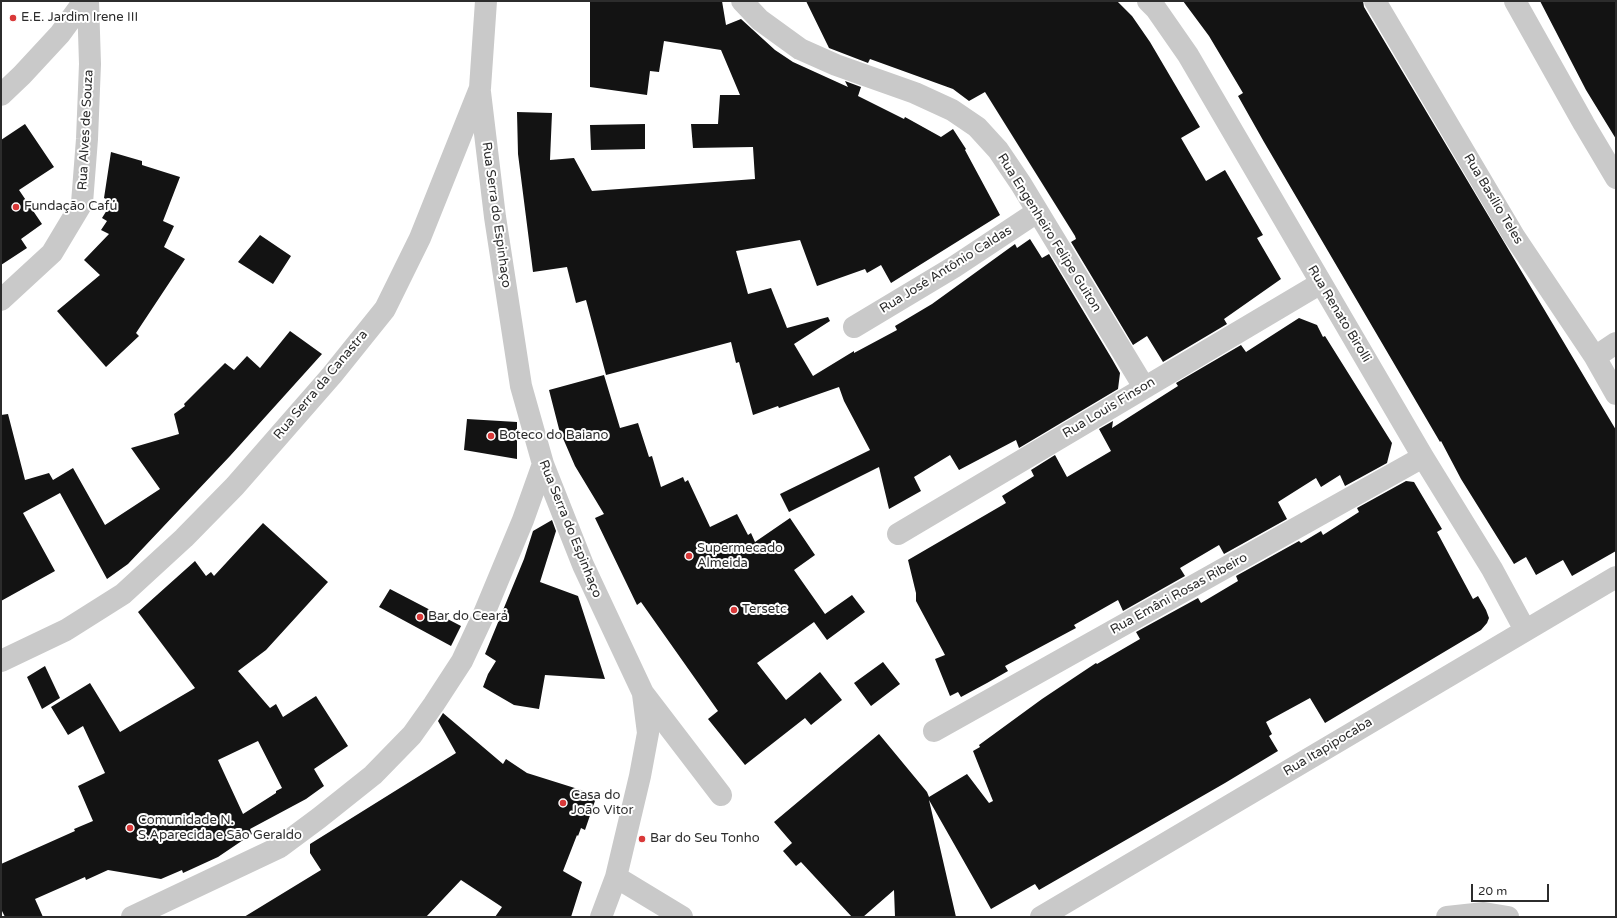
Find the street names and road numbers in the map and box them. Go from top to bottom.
street label: Rua Alves de Souza [75,69,97,191]
street label: Rua Serra do Espinhaço [478,141,514,289]
street label: Rua Engenheiro Felipe Guiton [994,151,1104,315]
street label: Rua Basílio Teles [1460,151,1526,247]
street label: Rua José Antônio Caldas [877,223,1015,317]
street label: Rua Renato Birolli [1304,263,1374,365]
street label: Rua Serra da Canastra [271,327,371,443]
street label: Rua Louis Finson [1060,374,1158,442]
street label: Rua Serra do Espinhaço [535,458,605,600]
street label: Rua Emâni Rosas Ribeiro [1108,550,1250,638]
street label: Rua Itapipocaba [1281,714,1375,780]

